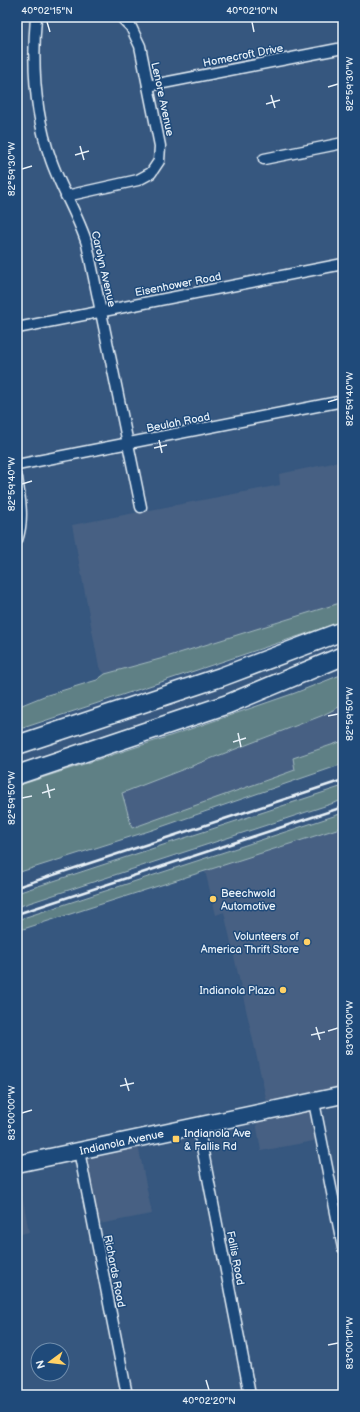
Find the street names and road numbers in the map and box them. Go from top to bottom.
street label: Homecroft Drive [202,41,285,70]
street label: Lenore Avenue [148,61,177,138]
street label: Carolyn Avenue [88,230,119,309]
street label: Eisenhower Road [134,270,222,299]
street label: Beulah Road [145,410,211,435]
street label: Indianola Avenue [78,1127,166,1158]
street label: Fallis Road [224,1230,247,1286]
street label: Richards Road [101,1234,128,1308]

